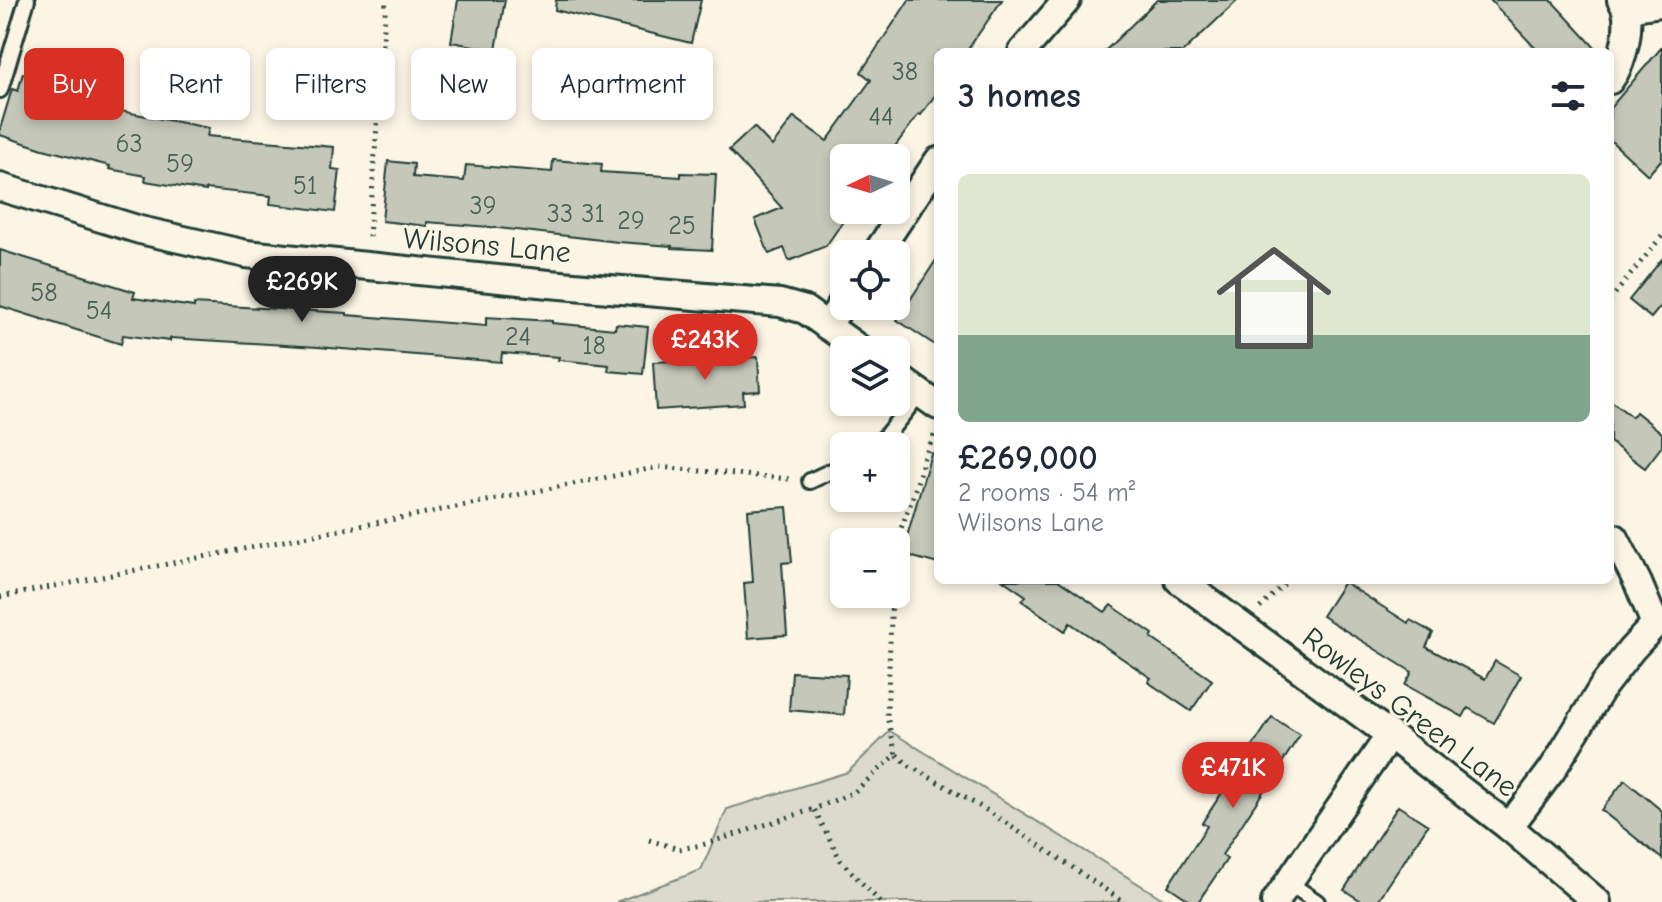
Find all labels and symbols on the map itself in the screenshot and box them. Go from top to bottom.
house number: 38 [892,57,918,87]
house number: 44 [868,102,894,132]
house number: 63 [115,129,143,159]
north arrow [830,144,910,224]
house number: 59 [166,149,194,179]
house number: 51 [293,171,317,201]
house number: 39 [470,191,496,221]
house number: 33 [547,199,573,229]
house number: 31 [581,199,605,229]
house number: 29 [617,206,645,236]
house number: 25 [668,211,696,241]
street label: Wilsons Lane [402,221,572,270]
pin: £269K [246,256,358,324]
house number: 58 [30,278,58,308]
house number: 54 [86,296,112,326]
pin: £243K [649,314,761,382]
house number: 24 [505,322,531,352]
house number: 18 [582,331,606,361]
street label: Rowleys Green Lane [1295,620,1524,805]
pin: £471K [1177,742,1289,810]

